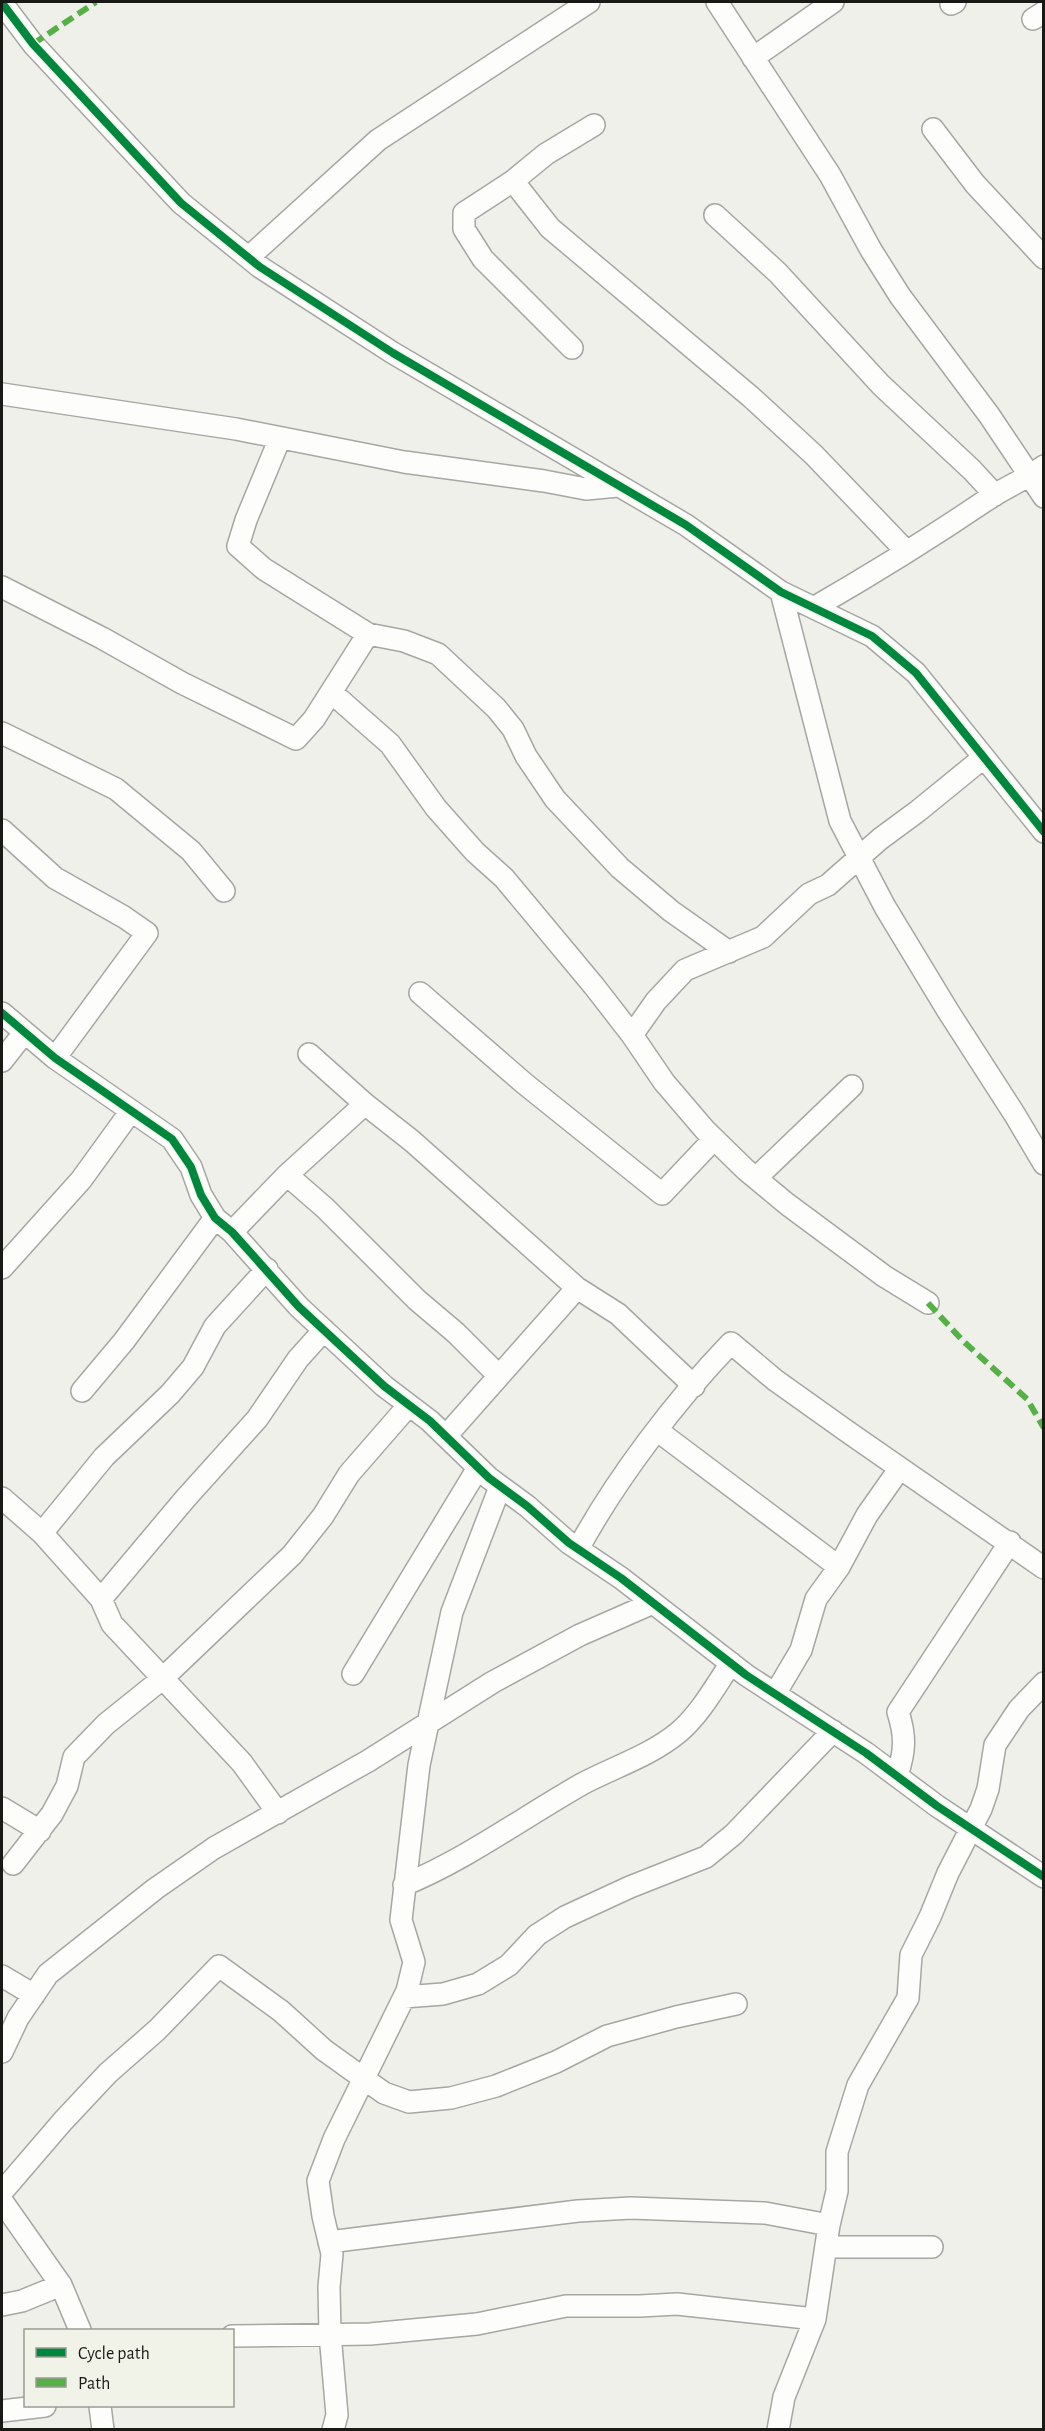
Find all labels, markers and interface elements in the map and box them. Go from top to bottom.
legend [24,2329,234,2407]
text: Cycle path [78,2345,150,2363]
text: Path [78,2375,110,2393]

